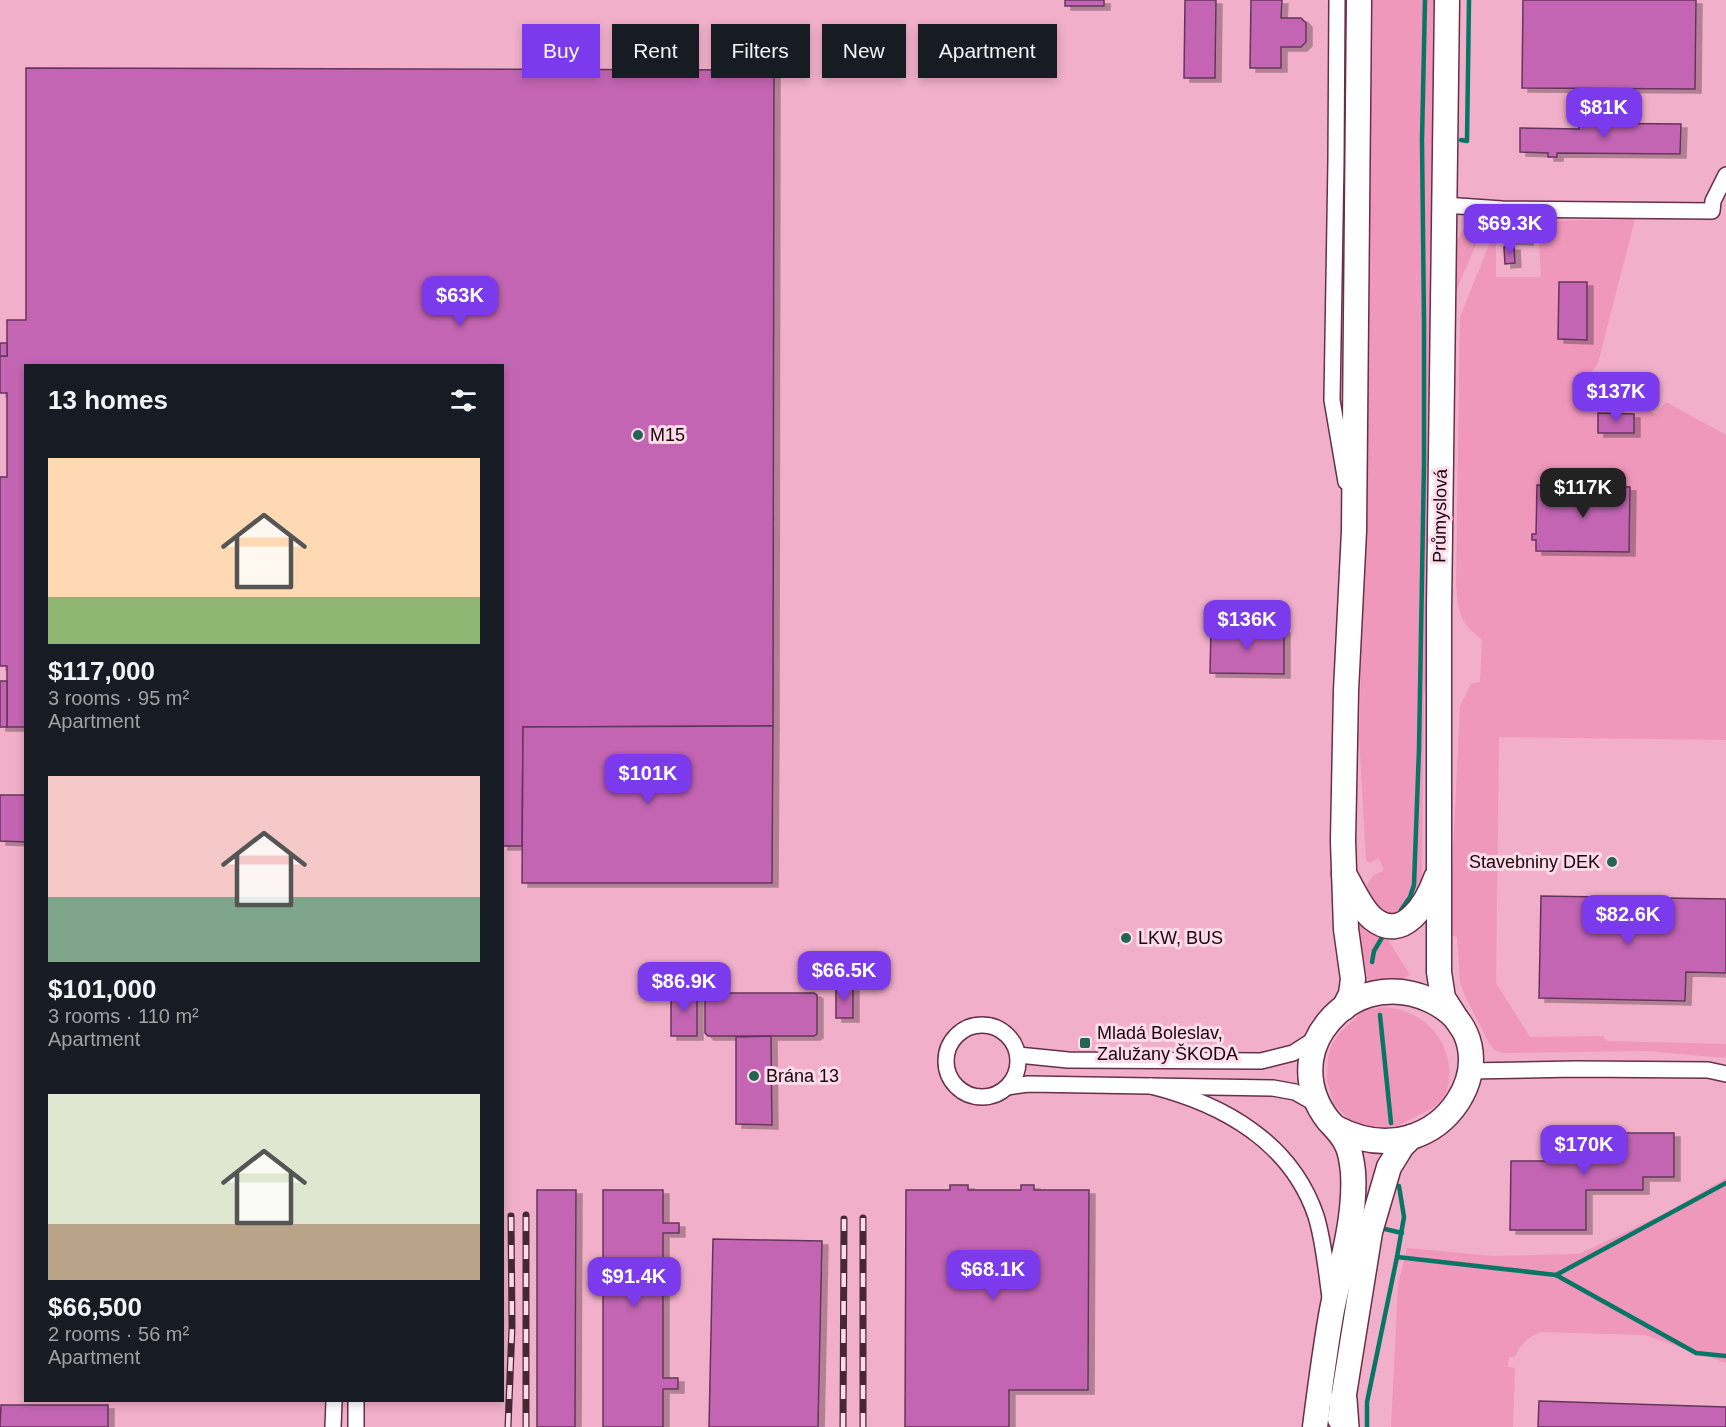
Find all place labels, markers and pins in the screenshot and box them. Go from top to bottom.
pin: $81K [1568,88,1640,139]
pin: $69.3K [1461,204,1559,255]
pin: $63K [424,276,496,327]
pin: $137K [1574,372,1658,423]
place label: M15 [650,425,685,445]
marker: M15 [631,428,645,442]
pin: $117K [1541,468,1625,519]
pin: $136K [1205,600,1289,651]
pin: $101K [606,754,690,805]
place label: Stavebniny DEK [1469,852,1600,872]
marker: Stavebniny DEK [1605,855,1619,869]
pin: $82.6K [1579,895,1677,946]
place label: LKW, BUS [1138,928,1223,948]
marker: LKW, BUS [1119,931,1133,945]
pin: $66.5K [795,951,893,1002]
pin: $86.9K [635,962,733,1013]
place label: Mladá Boleslav, Zalužany ŠKODA [1097,1023,1238,1064]
marker: Mladá Boleslav, Zalužany ŠKODA [1078,1036,1092,1050]
place label: Brána 13 [766,1066,839,1086]
marker: Brána 13 [747,1069,761,1083]
pin: $170K [1542,1125,1626,1176]
pin: $68.1K [944,1250,1042,1301]
pin: $91.4K [585,1257,683,1308]

